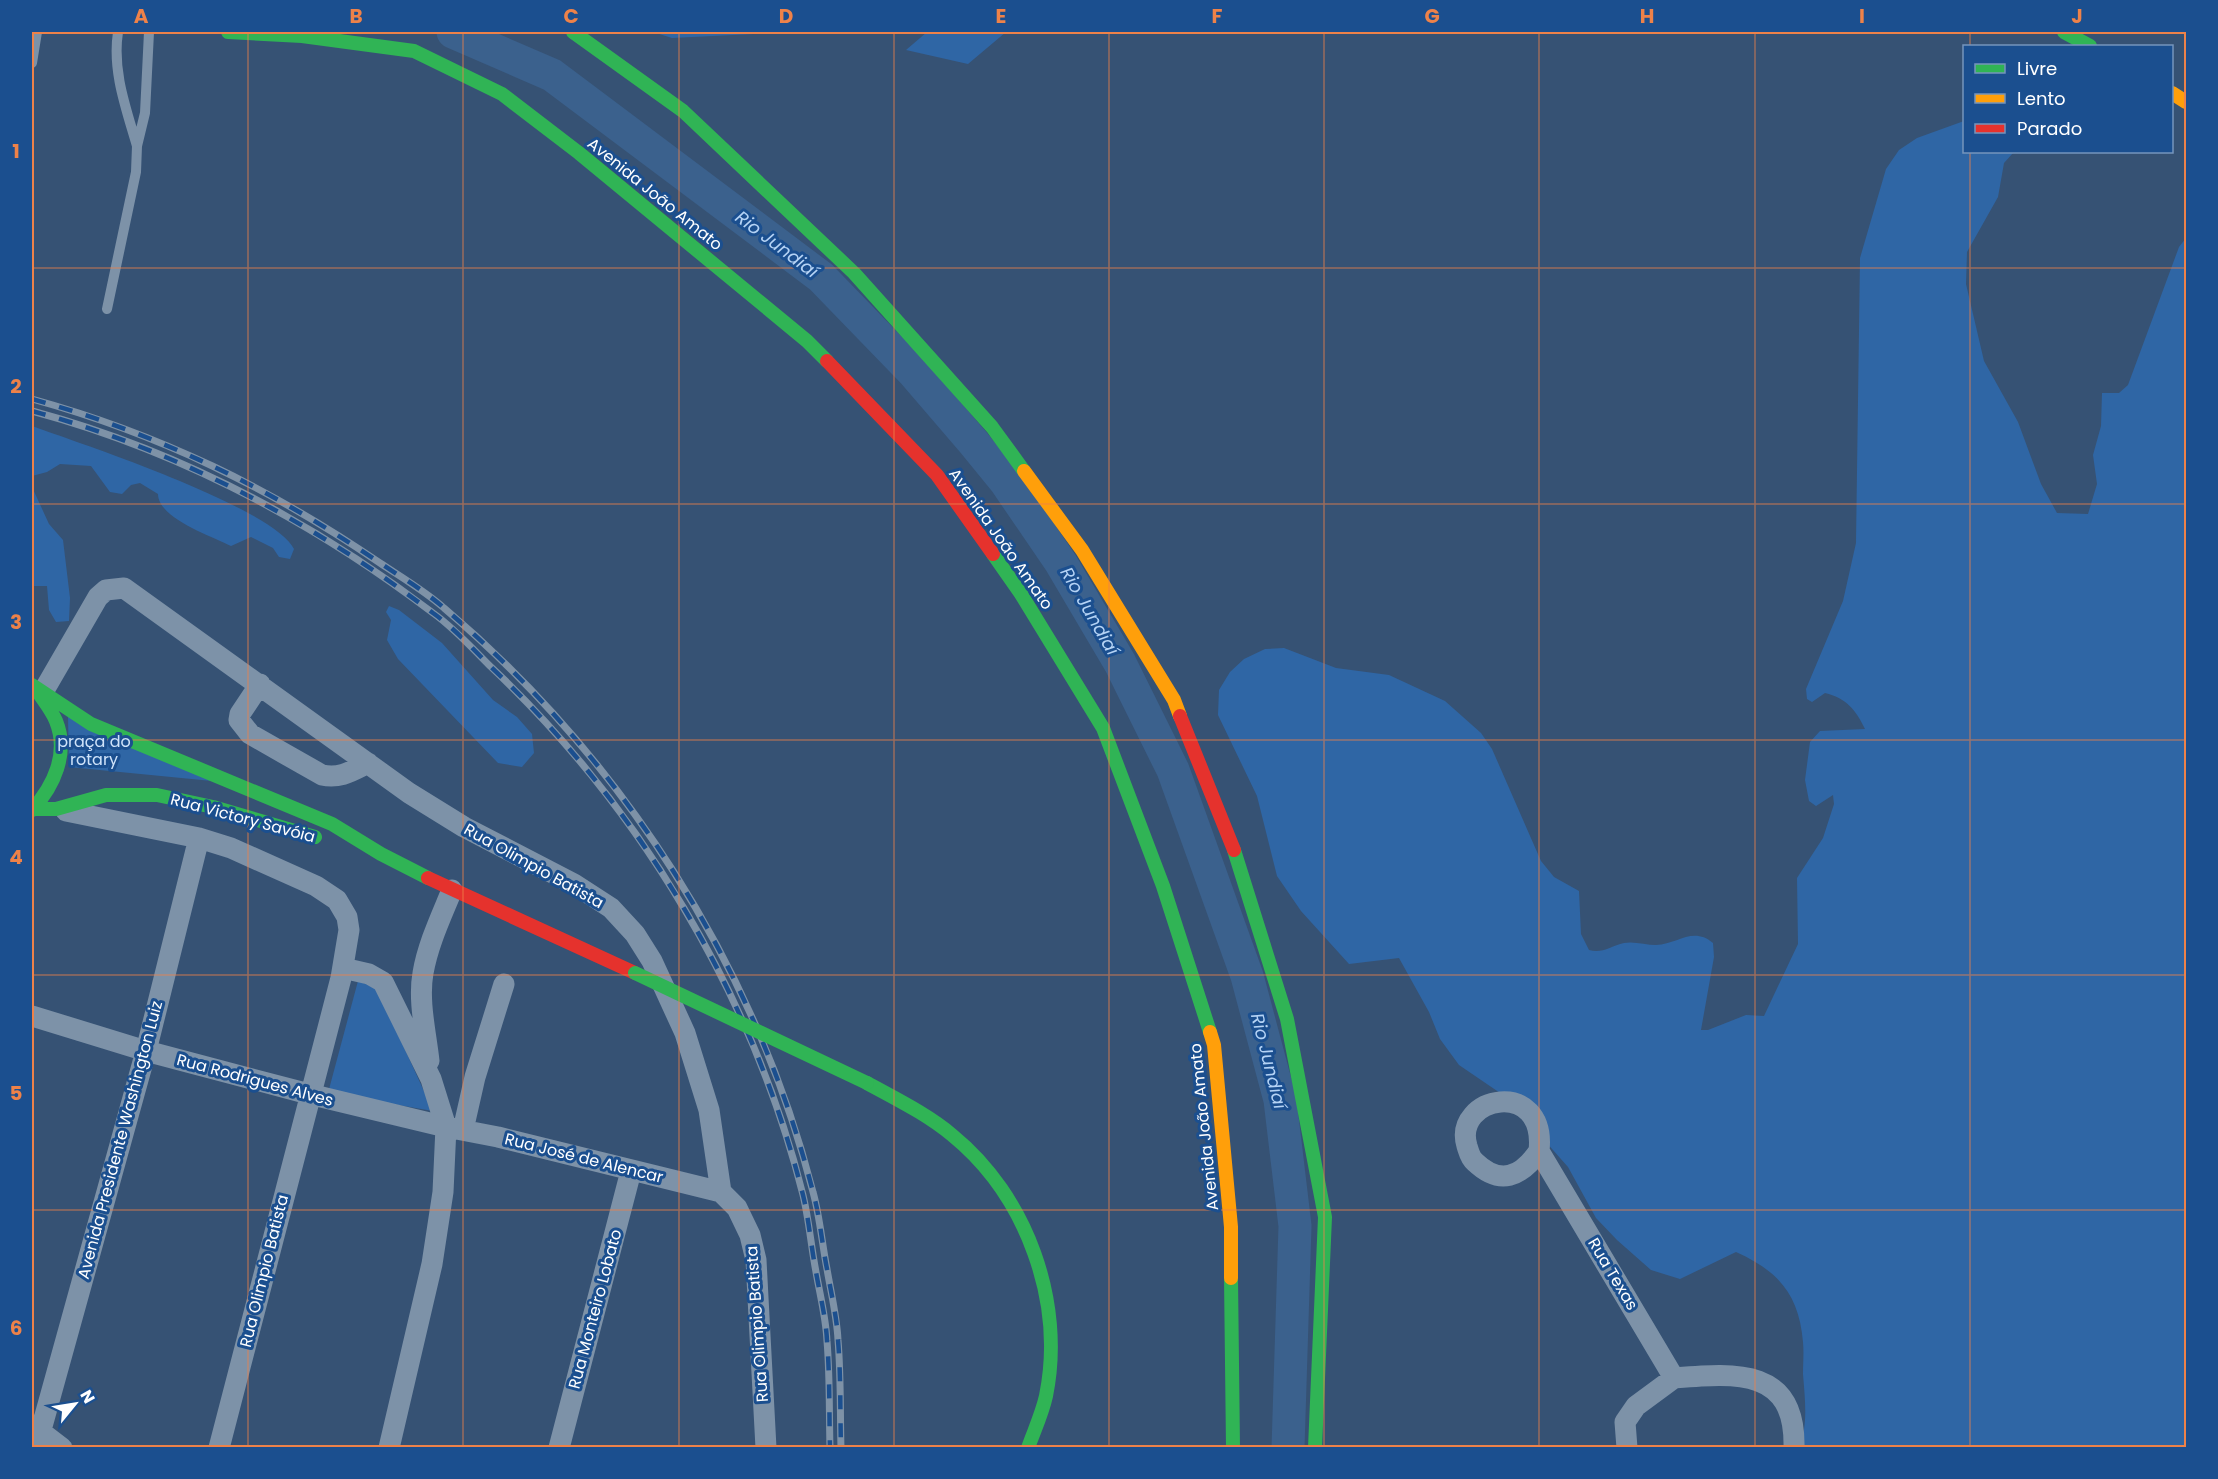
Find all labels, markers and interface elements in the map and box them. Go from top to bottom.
text: A [134,2,149,30]
text: B [349,2,363,30]
text: C [563,2,579,30]
text: D [779,2,793,30]
text: E [996,2,1006,30]
text: F [1212,2,1223,30]
text: G [1424,2,1440,30]
text: H [1640,2,1654,30]
text: I [1859,2,1865,30]
text: J [2071,2,2083,30]
legend [1963,45,2173,153]
text: Livre [2017,56,2057,81]
text: Lento [2017,86,2066,111]
text: Parado [2017,116,2082,141]
street label: Avenida João Amato [583,132,727,256]
text: 1 [12,137,20,165]
water label: Rio Jundiaí [730,205,825,284]
text: 2 [10,372,22,400]
street label: Avenida João Amato [943,464,1059,614]
water label: Rio Jundiaí [1055,562,1126,661]
text: 3 [10,608,22,636]
park label: praça do rotary [57,730,131,771]
street label: Rua Victory Savóia [168,788,318,848]
street label: Rua Olimpio Batista [460,818,608,914]
text: 4 [9,843,23,871]
street label: Avenida Presidente Washington Luiz [72,998,168,1282]
water label: Rio Jundiaí [1245,1010,1293,1113]
street label: Avenida João Amato [1184,1042,1224,1212]
street label: Rua Rodrigues Alves [174,1048,336,1112]
text: 5 [10,1079,23,1107]
street label: Rua José de Alencar [502,1127,666,1189]
street label: Rua Olimpio Batista [234,1192,294,1350]
street label: Rua Monteiro Lobato [563,1227,627,1391]
street label: Rua Texas [1582,1234,1644,1314]
street label: Rua Olimpio Batista [740,1245,774,1403]
text: 6 [10,1314,22,1342]
north arrow [45,1374,105,1434]
text: N [75,1386,101,1408]

